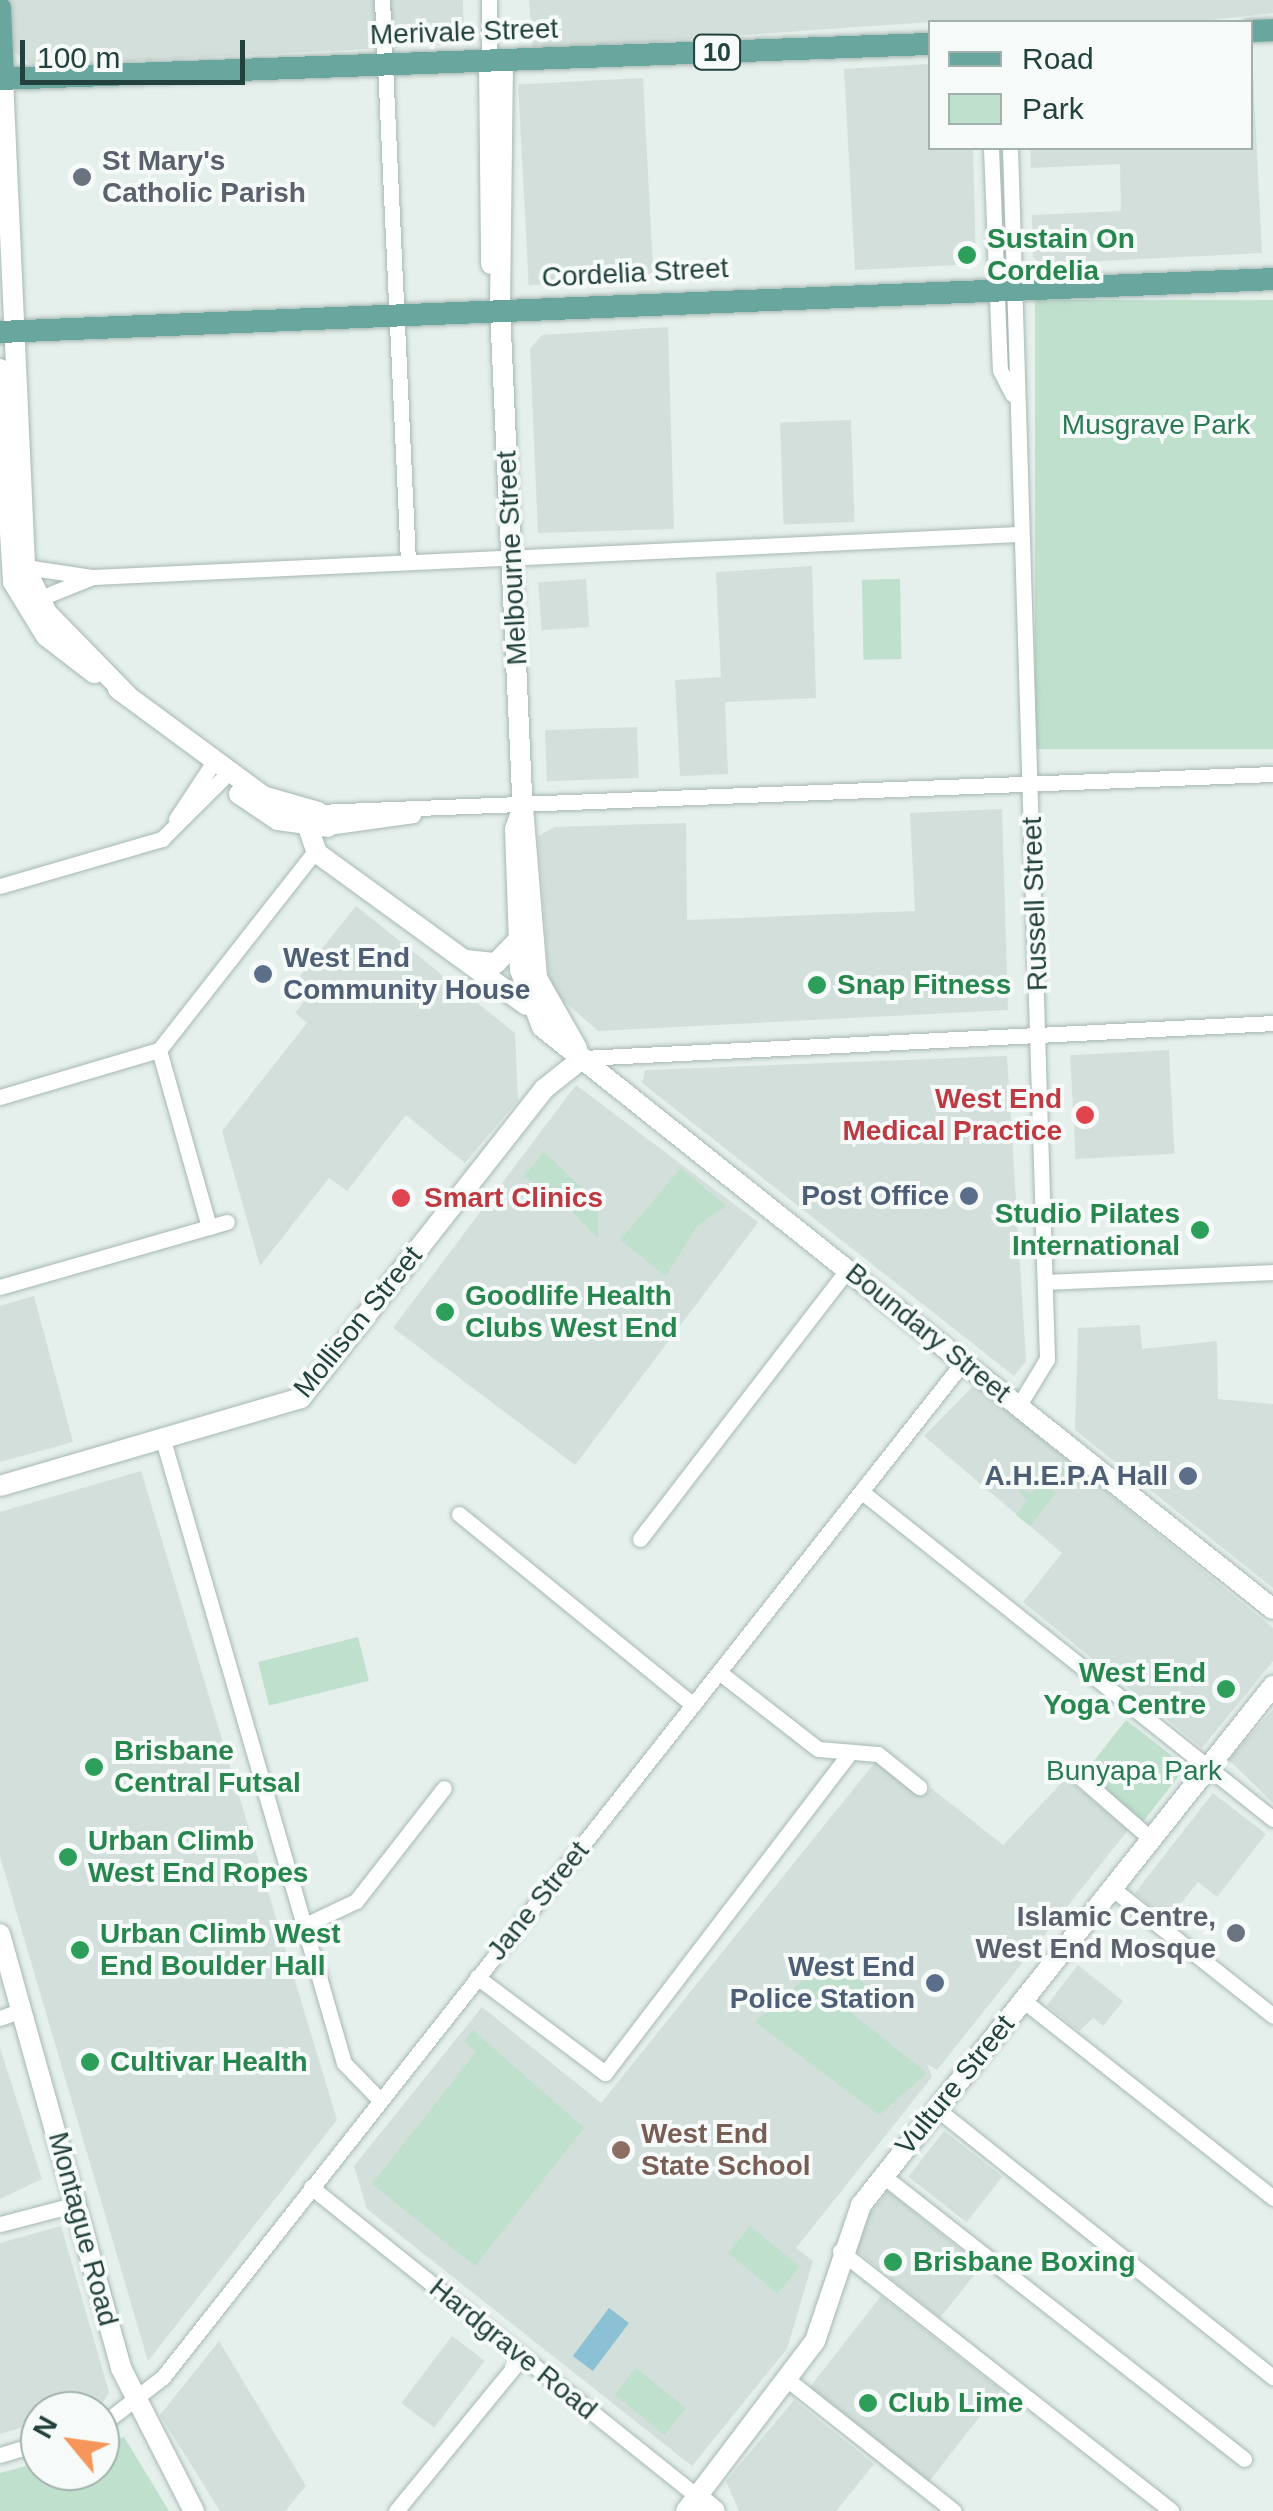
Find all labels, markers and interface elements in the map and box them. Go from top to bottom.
street label: Merivale Street [369,12,559,52]
scale bar [25,20,250,82]
legend [928,20,1253,150]
road number: 10 [692,32,742,72]
text: 100 m [37,41,120,74]
text: Road [1022,42,1094,75]
text: Park [1022,92,1084,125]
place label: St Mary's Catholic Parish [102,144,306,210]
marker: St Mary's Catholic Parish [71,166,93,188]
place label: Sustain On Cordelia [987,222,1135,288]
marker: Sustain On Cordelia [956,244,978,266]
street label: Cordelia Street [541,251,729,295]
park label: Musgrave Park [1062,408,1250,442]
street label: Melbourne Street [490,450,534,666]
street label: Russell Street [1015,816,1055,992]
place label: West End Community House [283,941,530,1007]
marker: West End Community House [252,963,274,985]
place label: Snap Fitness [837,968,1011,1002]
marker: Snap Fitness [806,974,828,996]
place label: West End Medical Practice [843,1082,1062,1148]
marker: West End Medical Practice [1072,1102,1098,1128]
place label: Post Office [801,1179,949,1213]
place label: Smart Clinics [424,1181,603,1215]
marker: Smart Clinics [388,1185,414,1211]
marker: Post Office [958,1185,980,1207]
place label: Studio Pilates International [995,1197,1180,1263]
marker: Studio Pilates International [1189,1219,1211,1241]
street label: Mollison Street [287,1239,429,1405]
street label: Boundary Street [839,1256,1017,1410]
place label: Goodlife Health Clubs West End [465,1279,678,1345]
marker: Goodlife Health Clubs West End [434,1301,456,1323]
place label: A.H.E.P.A Hall [983,1459,1168,1493]
marker: A.H.E.P.A Hall [1177,1465,1199,1487]
place label: West End Yoga Centre [1043,1656,1206,1722]
marker: West End Yoga Centre [1215,1678,1237,1700]
place label: Brisbane Central Futsal [114,1734,301,1800]
park label: Bunyapa Park [1046,1754,1222,1788]
marker: Brisbane Central Futsal [83,1756,105,1778]
place label: Urban Climb West End Ropes [88,1824,308,1890]
street label: Jane Street [480,1835,596,1967]
marker: Urban Climb West End Ropes [57,1846,79,1868]
place label: Islamic Centre, West End Mosque [975,1900,1216,1966]
place label: Urban Climb West End Boulder Hall [100,1917,341,1983]
marker: Islamic Centre, West End Mosque [1225,1922,1247,1944]
marker: Urban Climb West End Boulder Hall [69,1939,91,1961]
place label: West End Police Station [730,1950,915,2016]
marker: West End Police Station [924,1972,946,1994]
street label: Vulture Street [888,2008,1022,2162]
place label: Cultivar Health [110,2045,308,2079]
marker: Cultivar Health [79,2051,101,2073]
place label: West End State School [641,2117,811,2183]
street label: Montague Road [41,2128,125,2330]
marker: West End State School [610,2139,632,2161]
place label: Brisbane Boxing [913,2245,1135,2279]
marker: Brisbane Boxing [882,2251,904,2273]
street label: Hardgrave Road [423,2271,603,2427]
place label: Club Lime [888,2386,1023,2420]
north arrow [20,2391,120,2491]
marker: Club Lime [857,2392,879,2414]
text: N [27,2411,64,2444]

